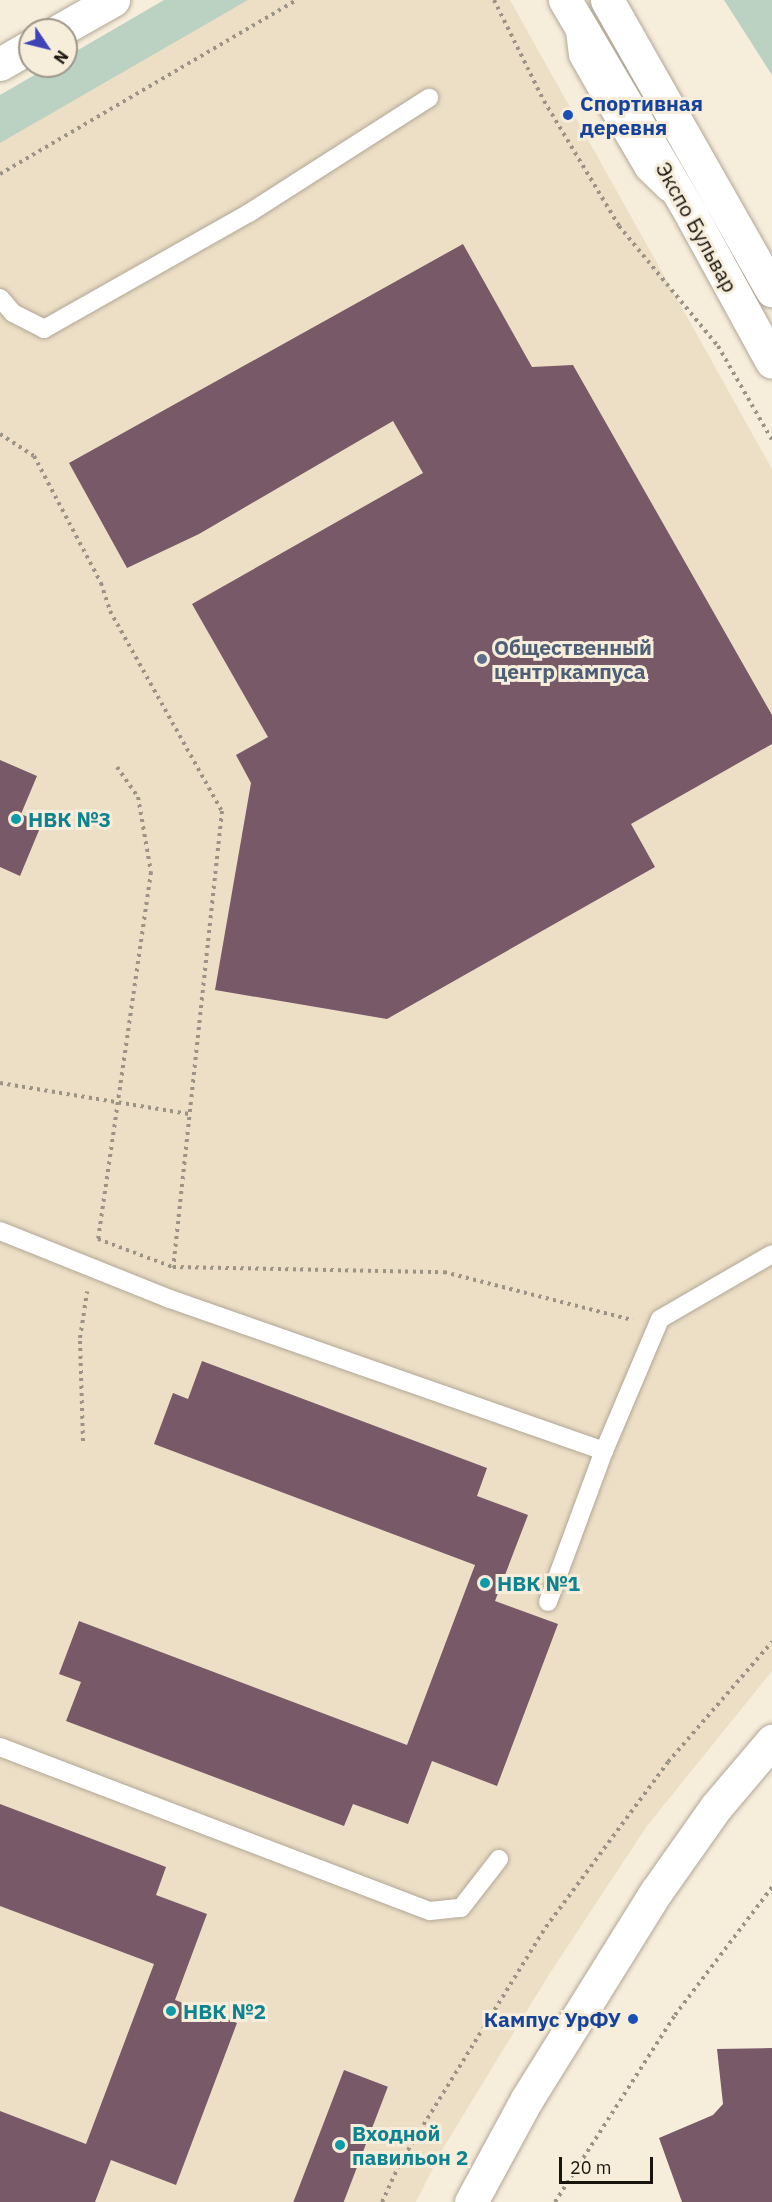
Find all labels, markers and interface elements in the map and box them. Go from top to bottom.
north arrow [18,18,78,78]
text: N [50,47,73,68]
place label: Спортивная деревня [580,90,703,140]
marker: Спортивная деревня [561,108,575,122]
street label: Экспо Бульвар [651,158,743,296]
place label: Общественный центр кампуса [494,634,652,684]
marker: Общественный центр кампуса [475,652,489,666]
place label: НВК №3 [28,806,111,832]
marker: НВК №3 [9,812,23,826]
place label: НВК №1 [497,1570,580,1596]
marker: НВК №1 [478,1576,492,1590]
place label: НВК №2 [183,1998,266,2024]
marker: НВК №2 [164,2004,178,2018]
place label: Кампус УрФУ [484,2006,621,2032]
marker: Кампус УрФУ [626,2012,640,2026]
place label: Входной павильон 2 [352,2120,468,2170]
marker: Входной павильон 2 [333,2138,347,2152]
scale bar [562,2145,656,2183]
text: 20 m [570,2156,612,2179]

